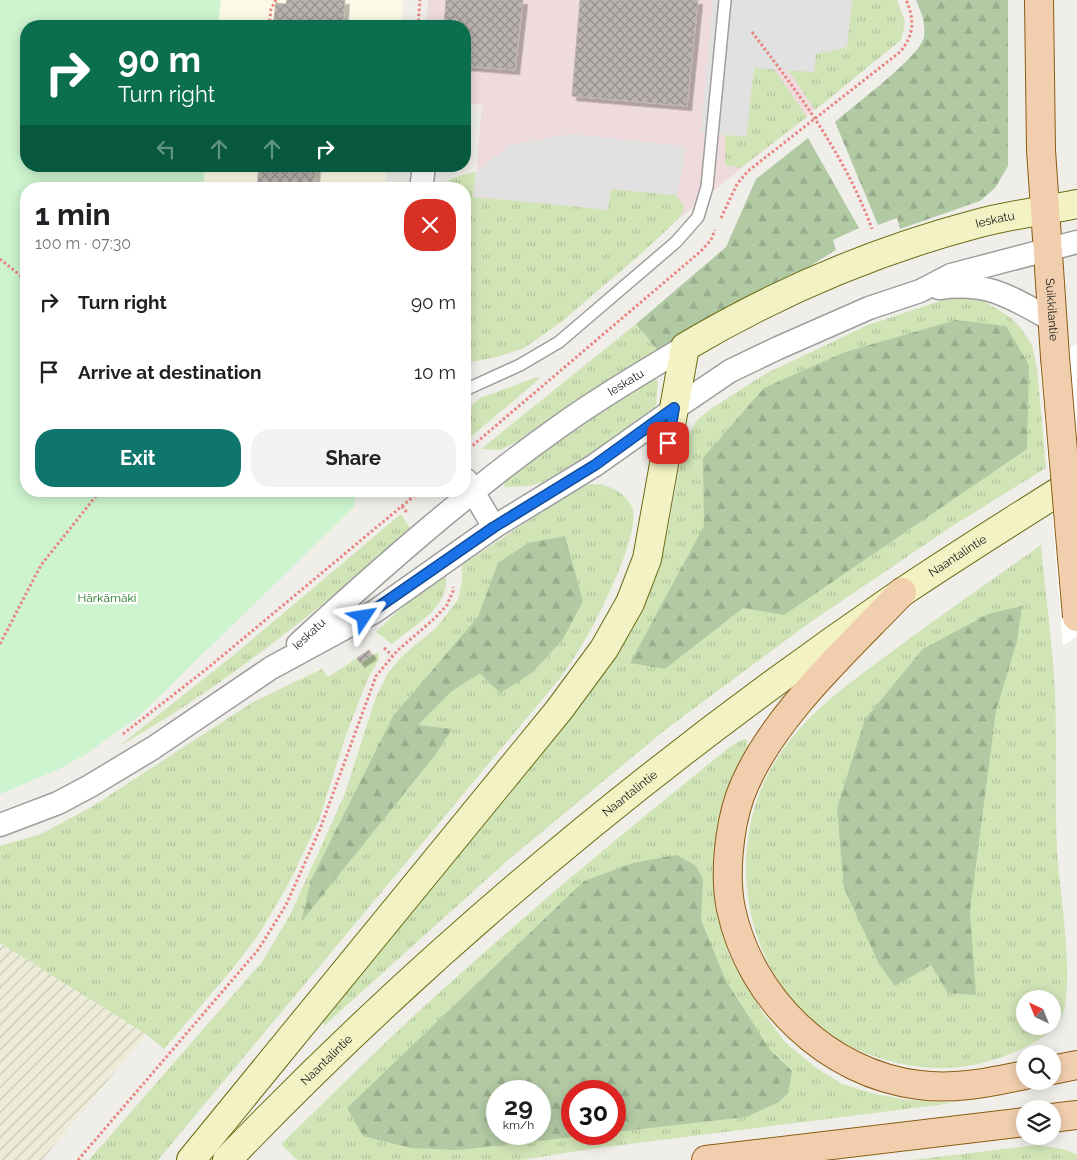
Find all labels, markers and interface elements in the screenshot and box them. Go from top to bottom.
text: 90 m [118,39,201,80]
icon: right [35,40,100,105]
text: Turn right [118,81,215,107]
icon: left [152,135,180,163]
icon: ahead [205,135,233,163]
icon: ahead [258,135,286,163]
icon: right [311,135,339,163]
text: 1 min [35,197,111,232]
button: close [404,199,456,251]
street label: Ieskatu [974,209,1016,231]
text: 100 m · 07:30 [35,234,131,253]
street label: Suikkilantie [1043,278,1061,341]
icon: right [35,288,63,316]
text: Turn right [78,291,167,313]
text: 90 m [411,291,456,313]
icon: arrive [35,358,63,386]
text: Arrive at destination [78,361,262,383]
text: 10 m [414,361,456,383]
street label: Ieskatu [605,366,647,399]
pin [647,422,689,464]
button: Exit [35,429,241,487]
button: Share [251,429,456,487]
icon: arrive [654,429,682,457]
street label: Naantalintie [926,532,989,580]
position arrow [337,590,389,642]
park label: Härkämäki [78,591,136,605]
street label: Ieskatu [290,615,328,653]
street label: Naantalintie [600,767,660,820]
north arrow [1016,990,1061,1035]
map controls [1016,990,1061,1145]
street label: Naantalintie [298,1032,355,1088]
button: search [1016,1045,1061,1090]
speed limit sign: 30 [561,1080,626,1145]
text: 29 [504,1091,533,1121]
button: layers [1016,1100,1061,1145]
text: km/h [503,1118,534,1132]

